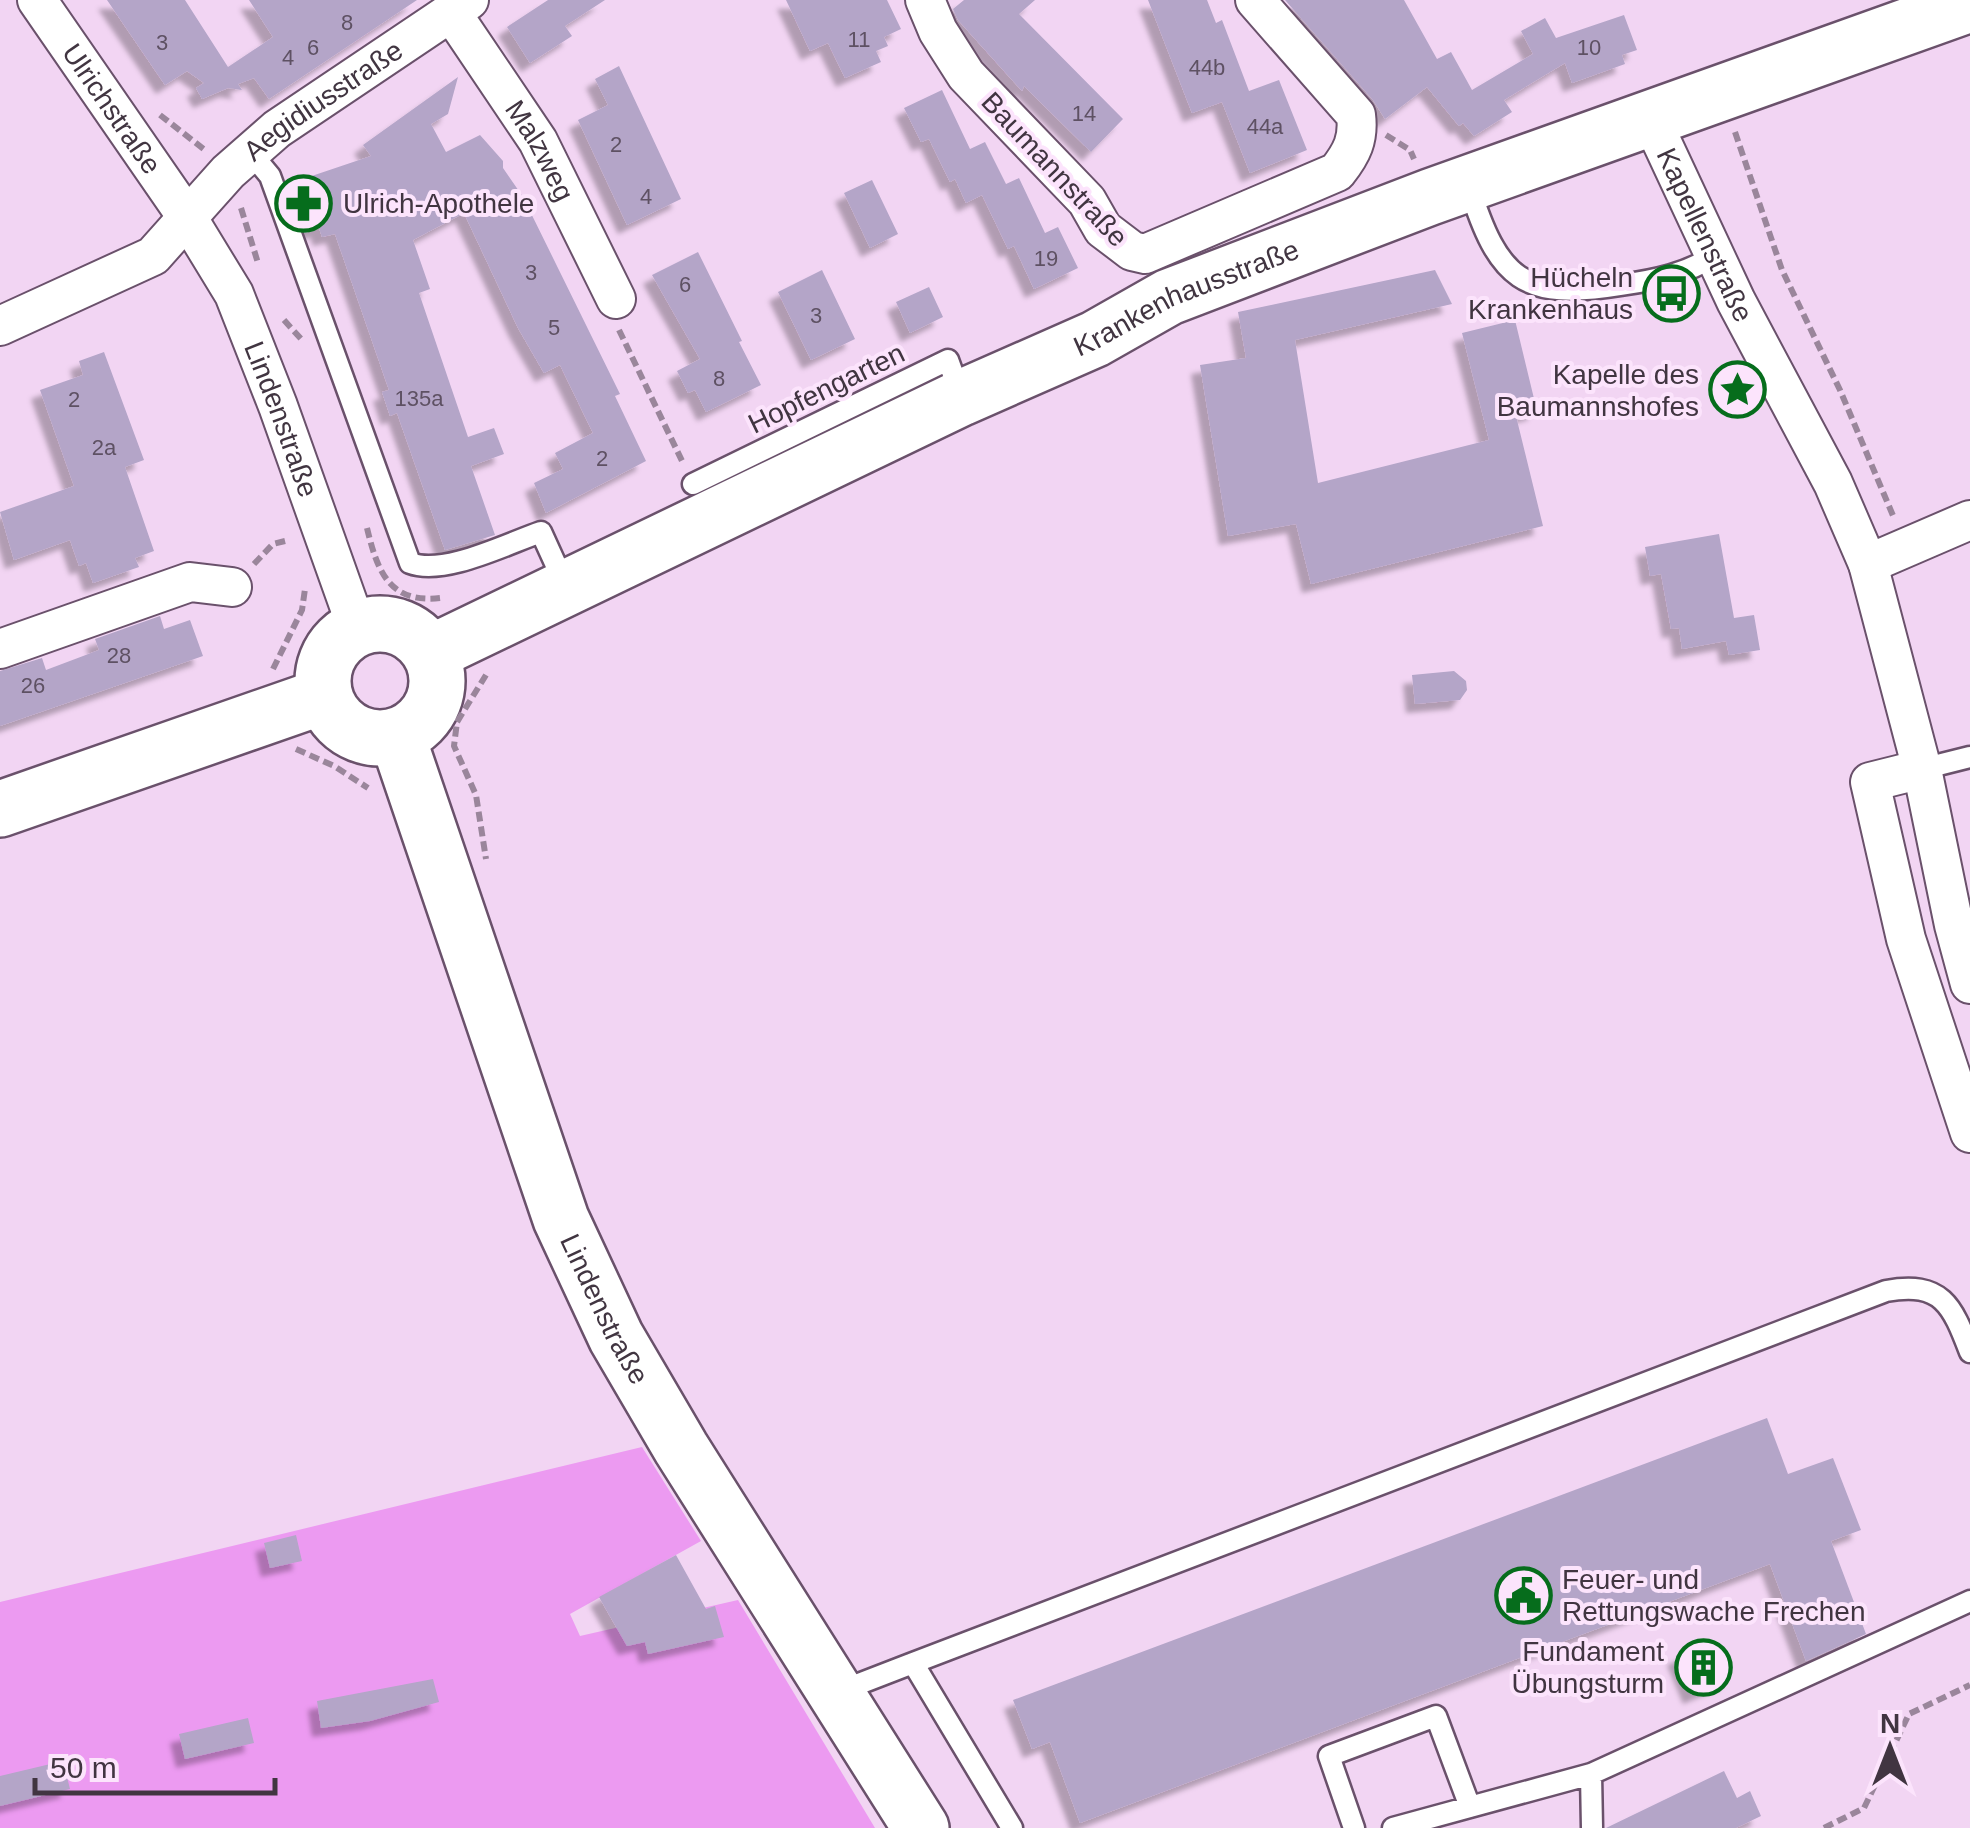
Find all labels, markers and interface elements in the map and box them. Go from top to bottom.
house number: 8 [341,10,353,35]
house number: 11 [848,27,870,52]
house number: 3 [156,30,168,55]
street label: Aegidiusstraße [237,34,408,167]
house number: 6 [307,35,319,60]
house number: 10 [1577,35,1601,60]
street label: Ulrichstraße [56,38,167,180]
house number: 4 [282,45,294,70]
house number: 44b [1189,55,1225,80]
street label: Baumannstraße [975,86,1134,253]
street label: Malzweg [499,95,580,206]
house number: 14 [1072,101,1096,126]
house number: 44a [1247,114,1284,139]
house number: 2 [610,132,622,157]
street label: Kapellenstraße [1651,143,1759,327]
pharmacy icon: Ulrich-Apothele [274,173,334,233]
house number: 4 [640,184,652,209]
place label: Ulrich-Apothele [343,188,534,219]
street label: Krankenhausstraße [1069,234,1303,362]
house number: 19 [1034,246,1058,271]
house number: 3 [525,260,537,285]
place label: Hücheln Krankenhaus [1468,262,1633,325]
bus stop icon: Hücheln Krankenhaus [1642,263,1702,323]
house number: 6 [679,272,691,297]
house number: 3 [810,303,822,328]
house number: 5 [548,315,560,340]
street label: Lindenstraße [238,337,324,501]
street label: Hopfengarten [743,337,909,440]
place label: Kapelle des Baumannshofes [1497,359,1699,422]
place icon: Kapelle des Baumannshofes [1708,360,1768,420]
house number: 8 [713,366,725,391]
house number: 135a [395,386,444,411]
house number: 2 [68,387,80,412]
house number: 2a [92,435,117,460]
house number: 2 [596,446,608,471]
house number: 28 [107,643,131,668]
house number: 26 [21,673,45,698]
street label: Lindenstraße [554,1229,655,1390]
place label: Feuer- und Rettungswache Frechen [1562,1564,1866,1627]
public building icon: Feuer- und Rettungswache Frechen [1493,1565,1553,1625]
place label: Fundament Übungsturm [1511,1636,1664,1699]
building icon: Fundament Übungsturm [1673,1637,1733,1697]
north arrow [1840,1698,1940,1798]
text: N [1880,1708,1900,1739]
scale bar [35,1733,275,1795]
text: 50 m [50,1751,117,1784]

